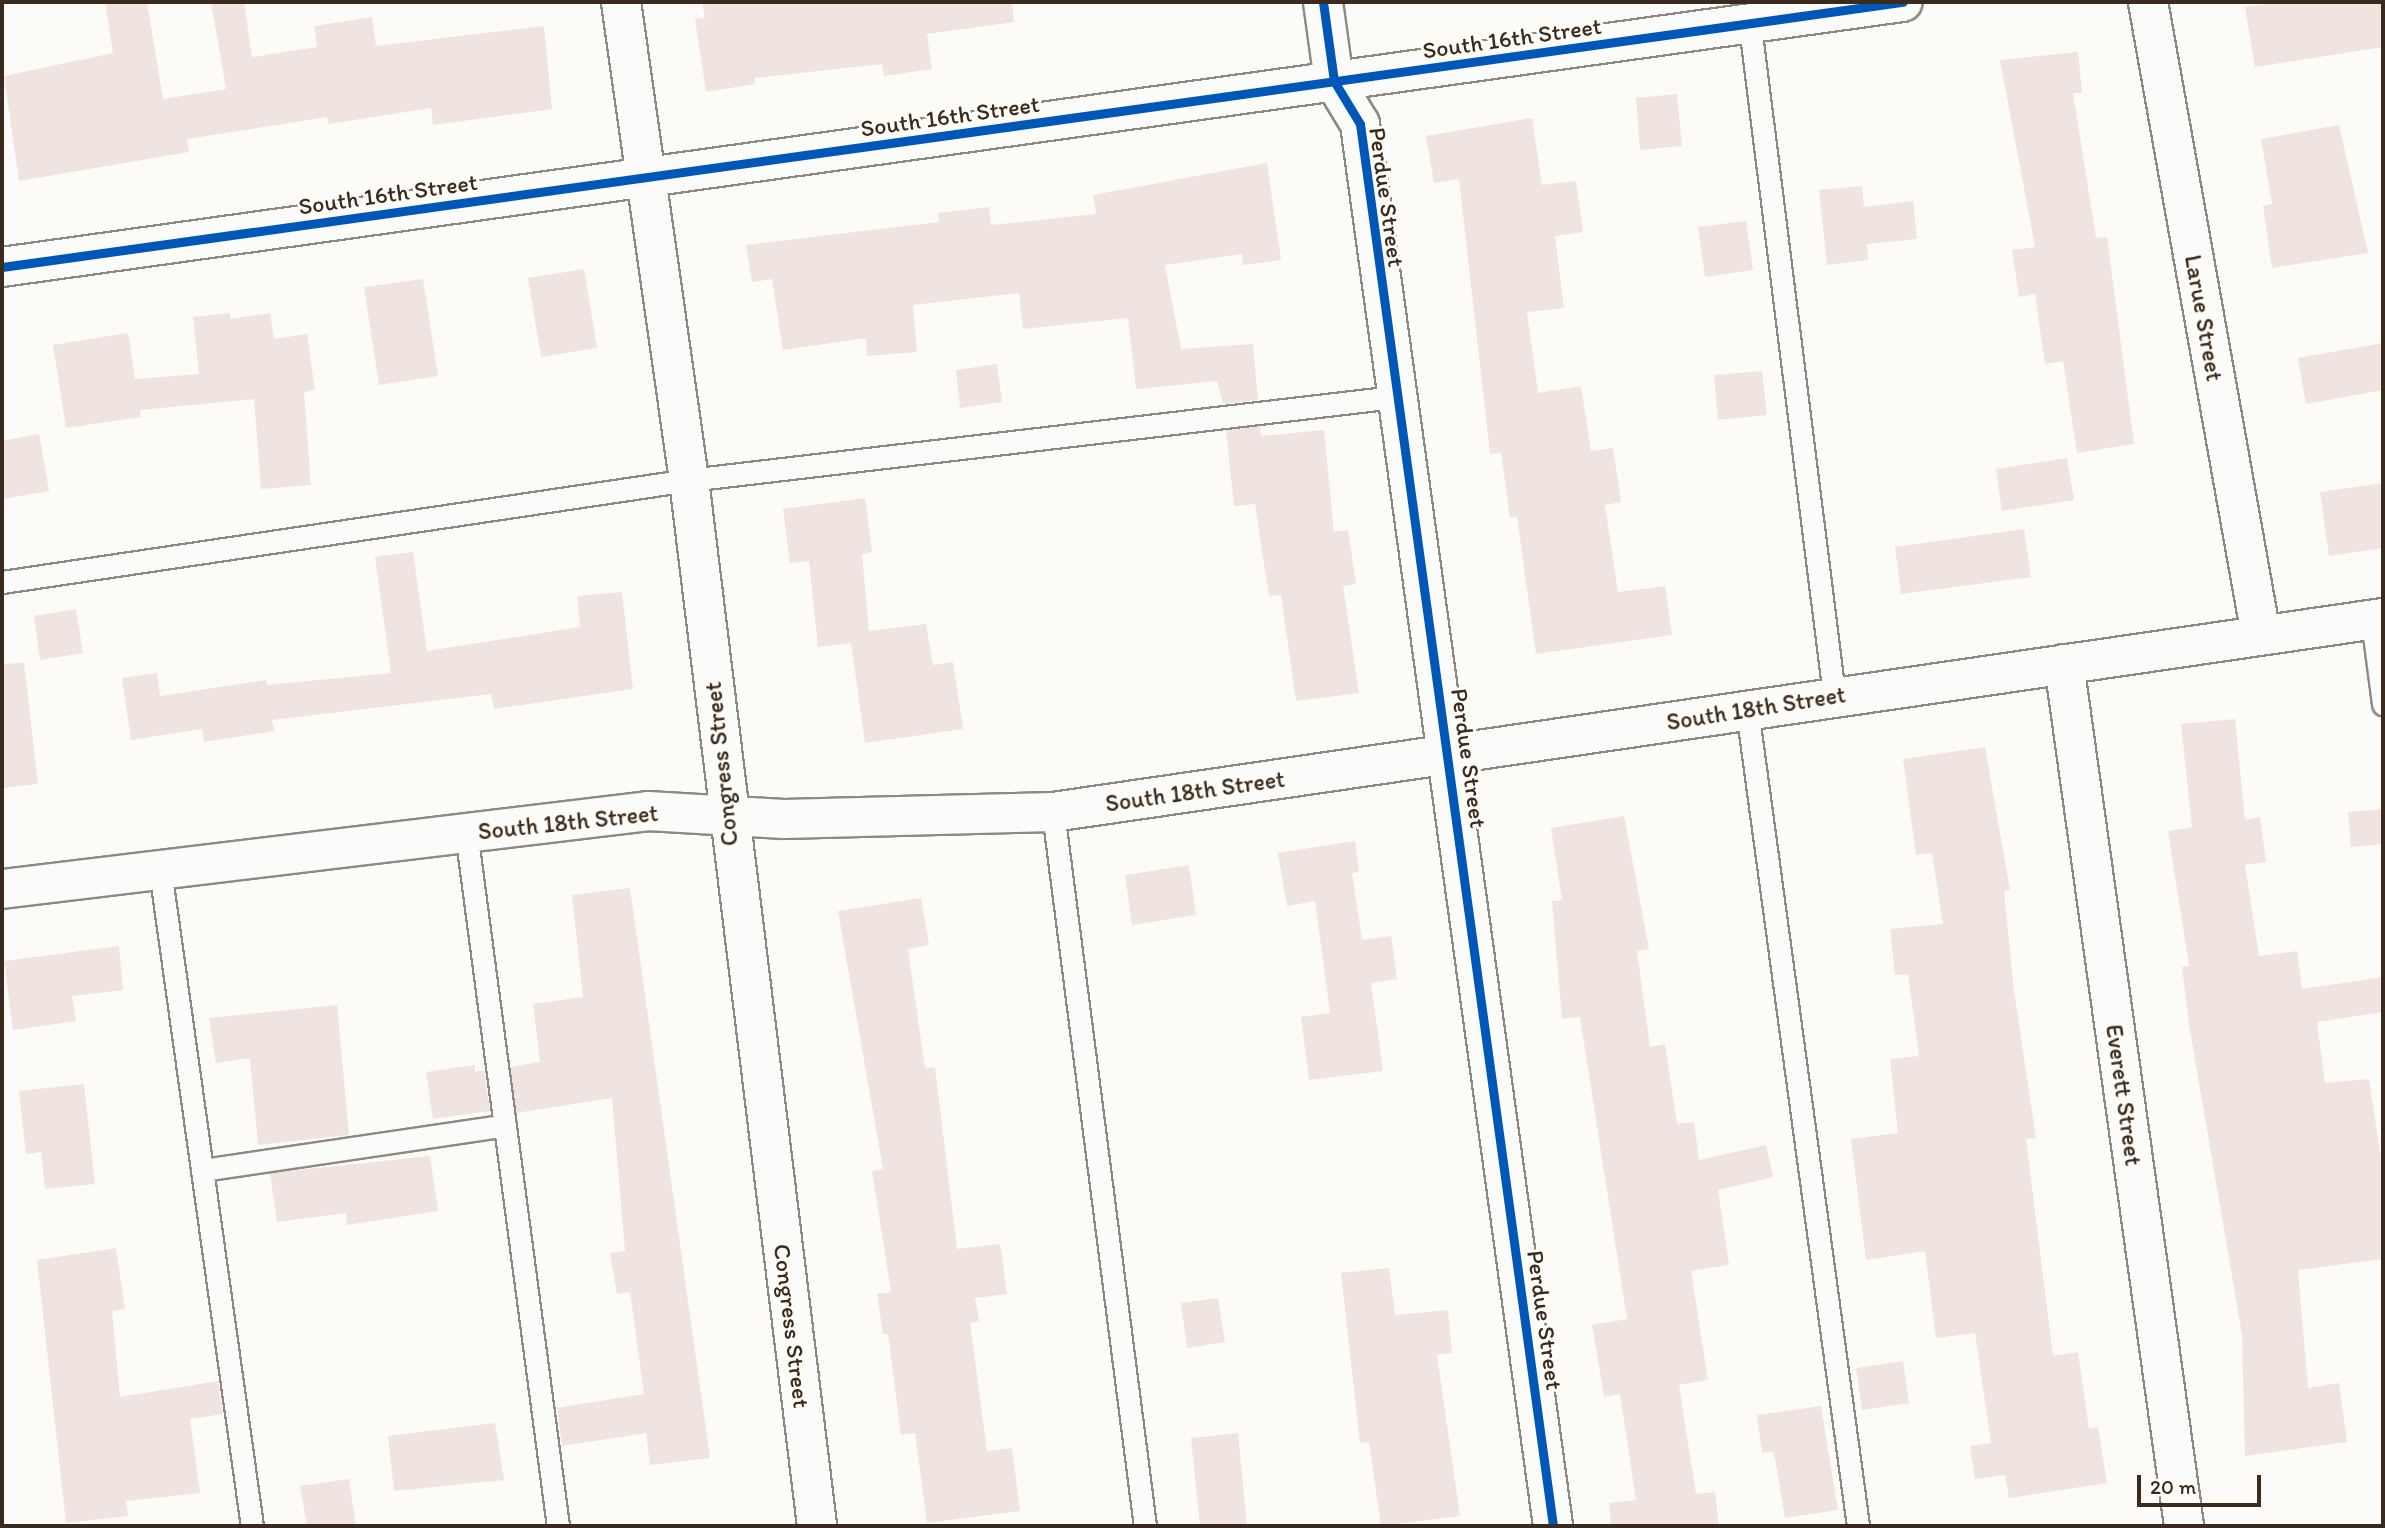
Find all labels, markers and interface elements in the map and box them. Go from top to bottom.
street label: South 16th Street [1421,11,1603,65]
street label: South 16th Street [859,89,1041,143]
street label: Perdue Street [1363,126,1411,268]
street label: South 16th Street [297,167,479,221]
street label: Larue Street [2179,253,2229,383]
street label: South 18th Street [1665,680,1847,736]
street label: Congress Street [698,681,744,847]
street label: Perdue Street [1445,687,1493,829]
street label: South 18th Street [1104,764,1286,818]
street label: South 18th Street [477,798,659,846]
street label: Everett Street [2100,1023,2148,1167]
street label: Congress Street [768,1243,816,1409]
street label: Perdue Street [1521,1249,1569,1391]
scale bar [2140,1462,2264,1506]
text: 20 m [2150,1474,2196,1499]

